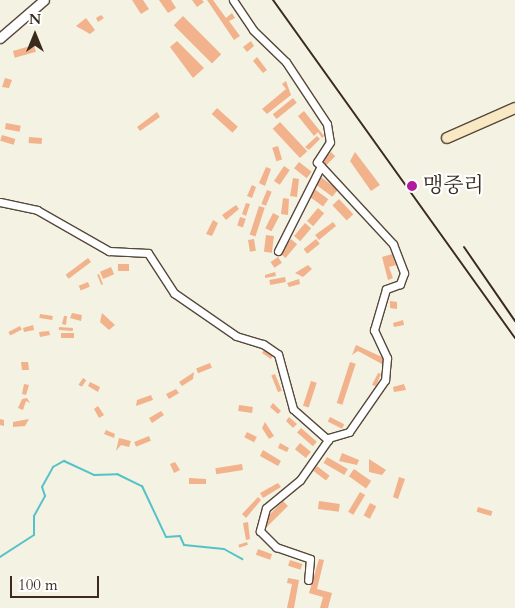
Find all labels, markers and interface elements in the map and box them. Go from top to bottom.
north arrow [10,10,60,60]
text: N [29,10,41,29]
place label: 맹중리 [423,173,484,199]
marker: 맹중리 [405,179,419,193]
scale bar [12,566,101,598]
text: 100 m [18,575,58,595]

